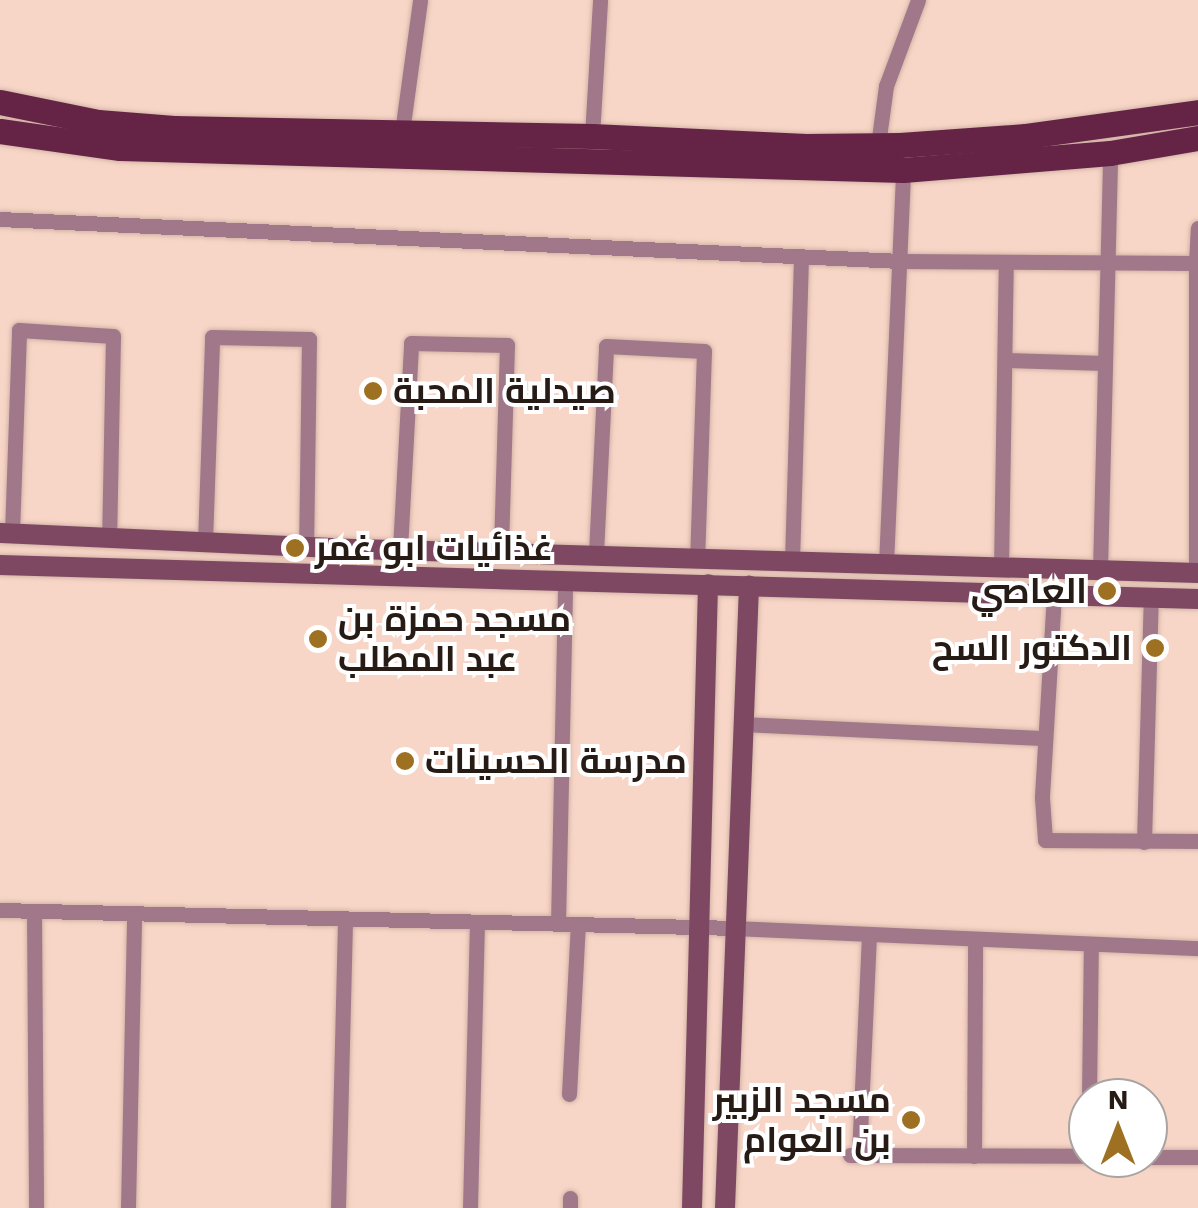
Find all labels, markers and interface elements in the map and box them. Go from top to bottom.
place label: صيدلية المحبة [393,370,616,412]
marker: صيدلية المحبة [362,380,384,402]
place label: غذائيات ابو غمر [315,527,553,569]
marker: غذائيات ابو غمر [284,537,306,559]
place label: العاصي [971,570,1087,612]
marker: العاصي [1096,580,1118,602]
place label: مسجد حمزة بن عبد المطلب [338,598,571,680]
place label: الدكتور السح [932,627,1132,669]
marker: مسجد حمزة بن عبد المطلب [307,628,329,650]
marker: الدكتور السح [1142,635,1168,661]
place label: مدرسة الحسينات [425,740,687,782]
marker: مدرسة الحسينات [394,750,416,772]
north arrow [1068,1078,1168,1178]
place label: مسجد الزبير بن العوام [713,1079,891,1161]
text: N [1108,1083,1128,1116]
marker: مسجد الزبير بن العوام [900,1109,922,1131]

